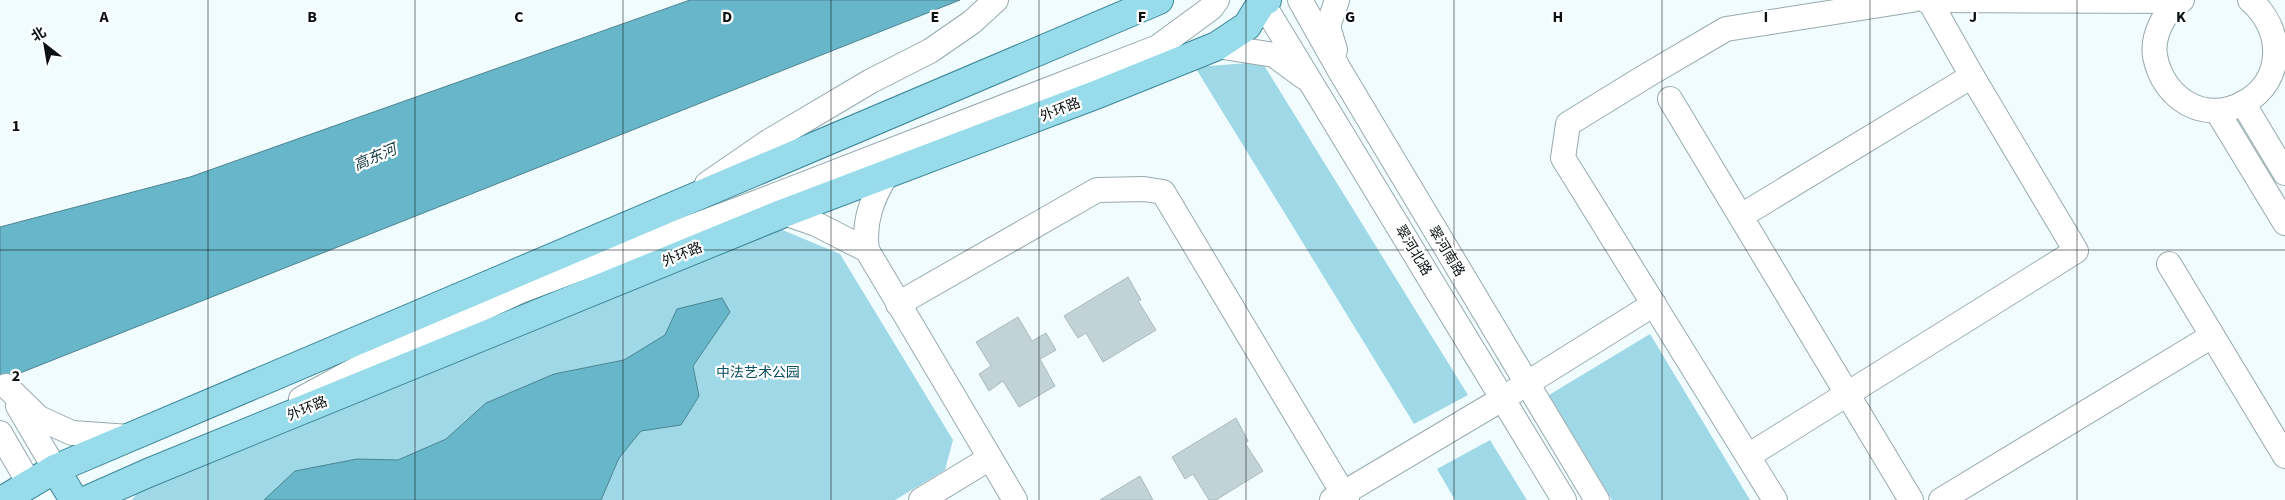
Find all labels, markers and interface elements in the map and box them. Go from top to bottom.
text: A [98,6,109,28]
text: B [307,6,317,28]
text: C [514,6,524,28]
text: D [722,6,732,28]
text: E [931,6,939,28]
text: F [1138,6,1146,28]
text: G [1345,6,1355,28]
text: H [1553,6,1563,28]
text: I [1764,6,1768,28]
text: J [1969,6,1977,28]
text: K [2176,6,2186,28]
north arrow [20,20,70,70]
text: 北 [28,23,50,47]
street label: 外环路 [1037,93,1084,127]
text: 1 [12,115,20,137]
water label: 高东河 [350,138,403,176]
street label: 翠河北路 [1390,221,1436,280]
street label: 翠河南路 [1423,222,1469,281]
street label: 外环路 [659,238,706,272]
park label: 中法艺术公园 [716,363,800,383]
text: 2 [12,365,20,387]
street label: 外环路 [284,392,331,426]

